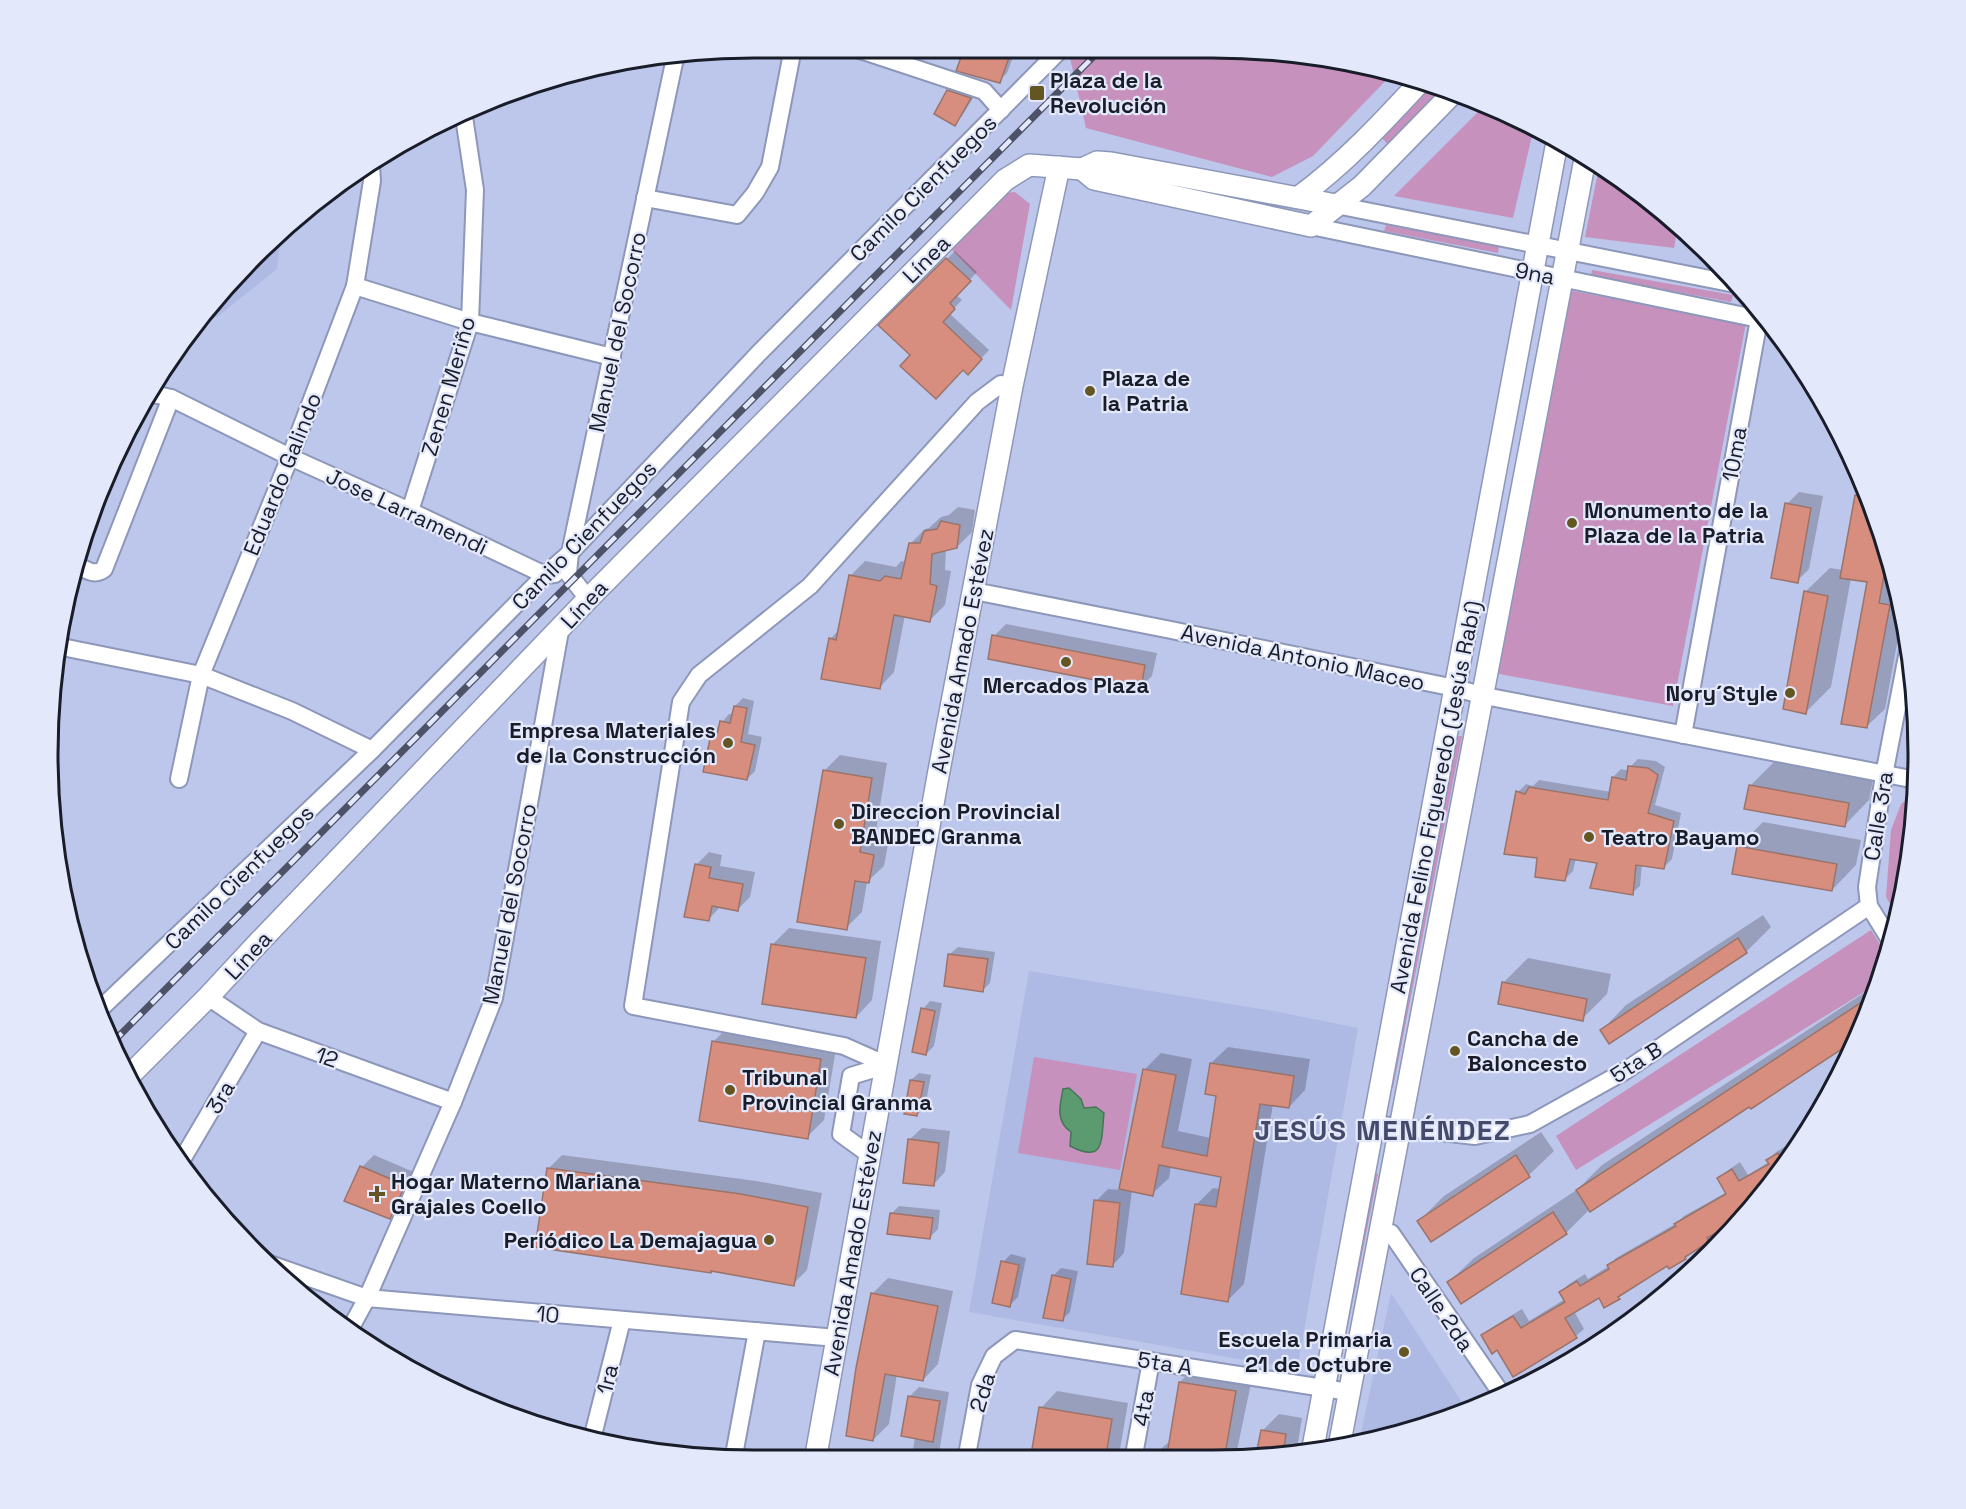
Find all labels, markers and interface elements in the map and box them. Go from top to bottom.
place label: Plaza de la Revolución [1050,66,1167,119]
marker: Plaza de la Revolución [1028,84,1046,102]
street label: Camilo Cienfuegos [843,108,1003,268]
street label: Manuel del Socorro [582,229,652,435]
street label: Línea [896,229,956,289]
street label: 9na [1513,255,1557,291]
street label: Zenen Meriño [415,313,481,459]
place label: Plaza de la Patria [1102,364,1190,417]
marker: Plaza de la Patria [1083,384,1097,398]
street label: Eduardo Galindo [237,388,327,560]
street label: 10ma [1715,424,1753,483]
street label: Camilo Cienfuegos [506,454,662,616]
street label: Jose Larramendi [322,461,492,561]
place label: Monumento de la Plaza de la Patria [1584,496,1768,549]
marker: Monumento de la Plaza de la Patria [1565,516,1579,530]
street label: Avenida Amado Estévez [924,526,1000,776]
street label: Línea [554,574,614,634]
street label: Avenida Felino Figueredo (Jesús Rabí) [1383,598,1487,996]
street label: Avenida Antonio Maceo [1179,617,1427,697]
marker: Mercados Plaza [1059,655,1073,669]
place label: Mercados Plaza [983,671,1149,699]
place label: Nory´Style [1666,679,1778,707]
marker: Nory´Style [1783,686,1797,700]
place label: Empresa Materiales de la Construcción [509,716,716,769]
marker: Empresa Materiales de la Construcción [721,736,735,750]
street label: Calle 3ra [1857,769,1899,863]
place label: Direccion Provincial BANDEC Granma [851,797,1060,850]
street label: Camilo Cienfuegos [158,799,320,955]
street label: Manuel del Socorro [476,801,542,1007]
marker: Direccion Provincial BANDEC Granma [832,817,846,831]
place label: Teatro Bayamo [1601,823,1759,851]
marker: Teatro Bayamo [1582,830,1596,844]
street label: Línea [218,925,278,985]
place label: Cancha de Baloncesto [1467,1024,1587,1077]
street label: 5ta B [1605,1035,1667,1089]
street label: 12 [312,1040,342,1074]
marker: Cancha de Baloncesto [1448,1044,1462,1058]
place label: Tribunal Provincial Granma [742,1063,932,1116]
street label: 3ra [199,1075,241,1119]
marker: Tribunal Provincial Granma [723,1083,737,1097]
district label: JESÚS MENÉNDEZ [1255,1112,1512,1148]
street label: Avenida Amado Estévez [817,1128,887,1378]
place label: Hogar Materno Mariana Grajales Coello [391,1167,641,1220]
marker: Hogar Materno Mariana Grajales Coello [368,1185,386,1203]
place label: Periódico La Demajagua [504,1226,757,1254]
marker: Periódico La Demajagua [762,1233,776,1247]
street label: Calle 2da [1403,1261,1481,1357]
street label: 10 [535,1299,561,1329]
place label: Escuela Primaria 21 de Octubre [1218,1325,1392,1378]
street label: 5ta A [1136,1345,1195,1381]
marker: Escuela Primaria 21 de Octubre [1397,1345,1411,1359]
street label: 1ra [590,1361,624,1397]
street label: 2da [963,1368,1001,1415]
street label: 4ta [1126,1387,1160,1428]

